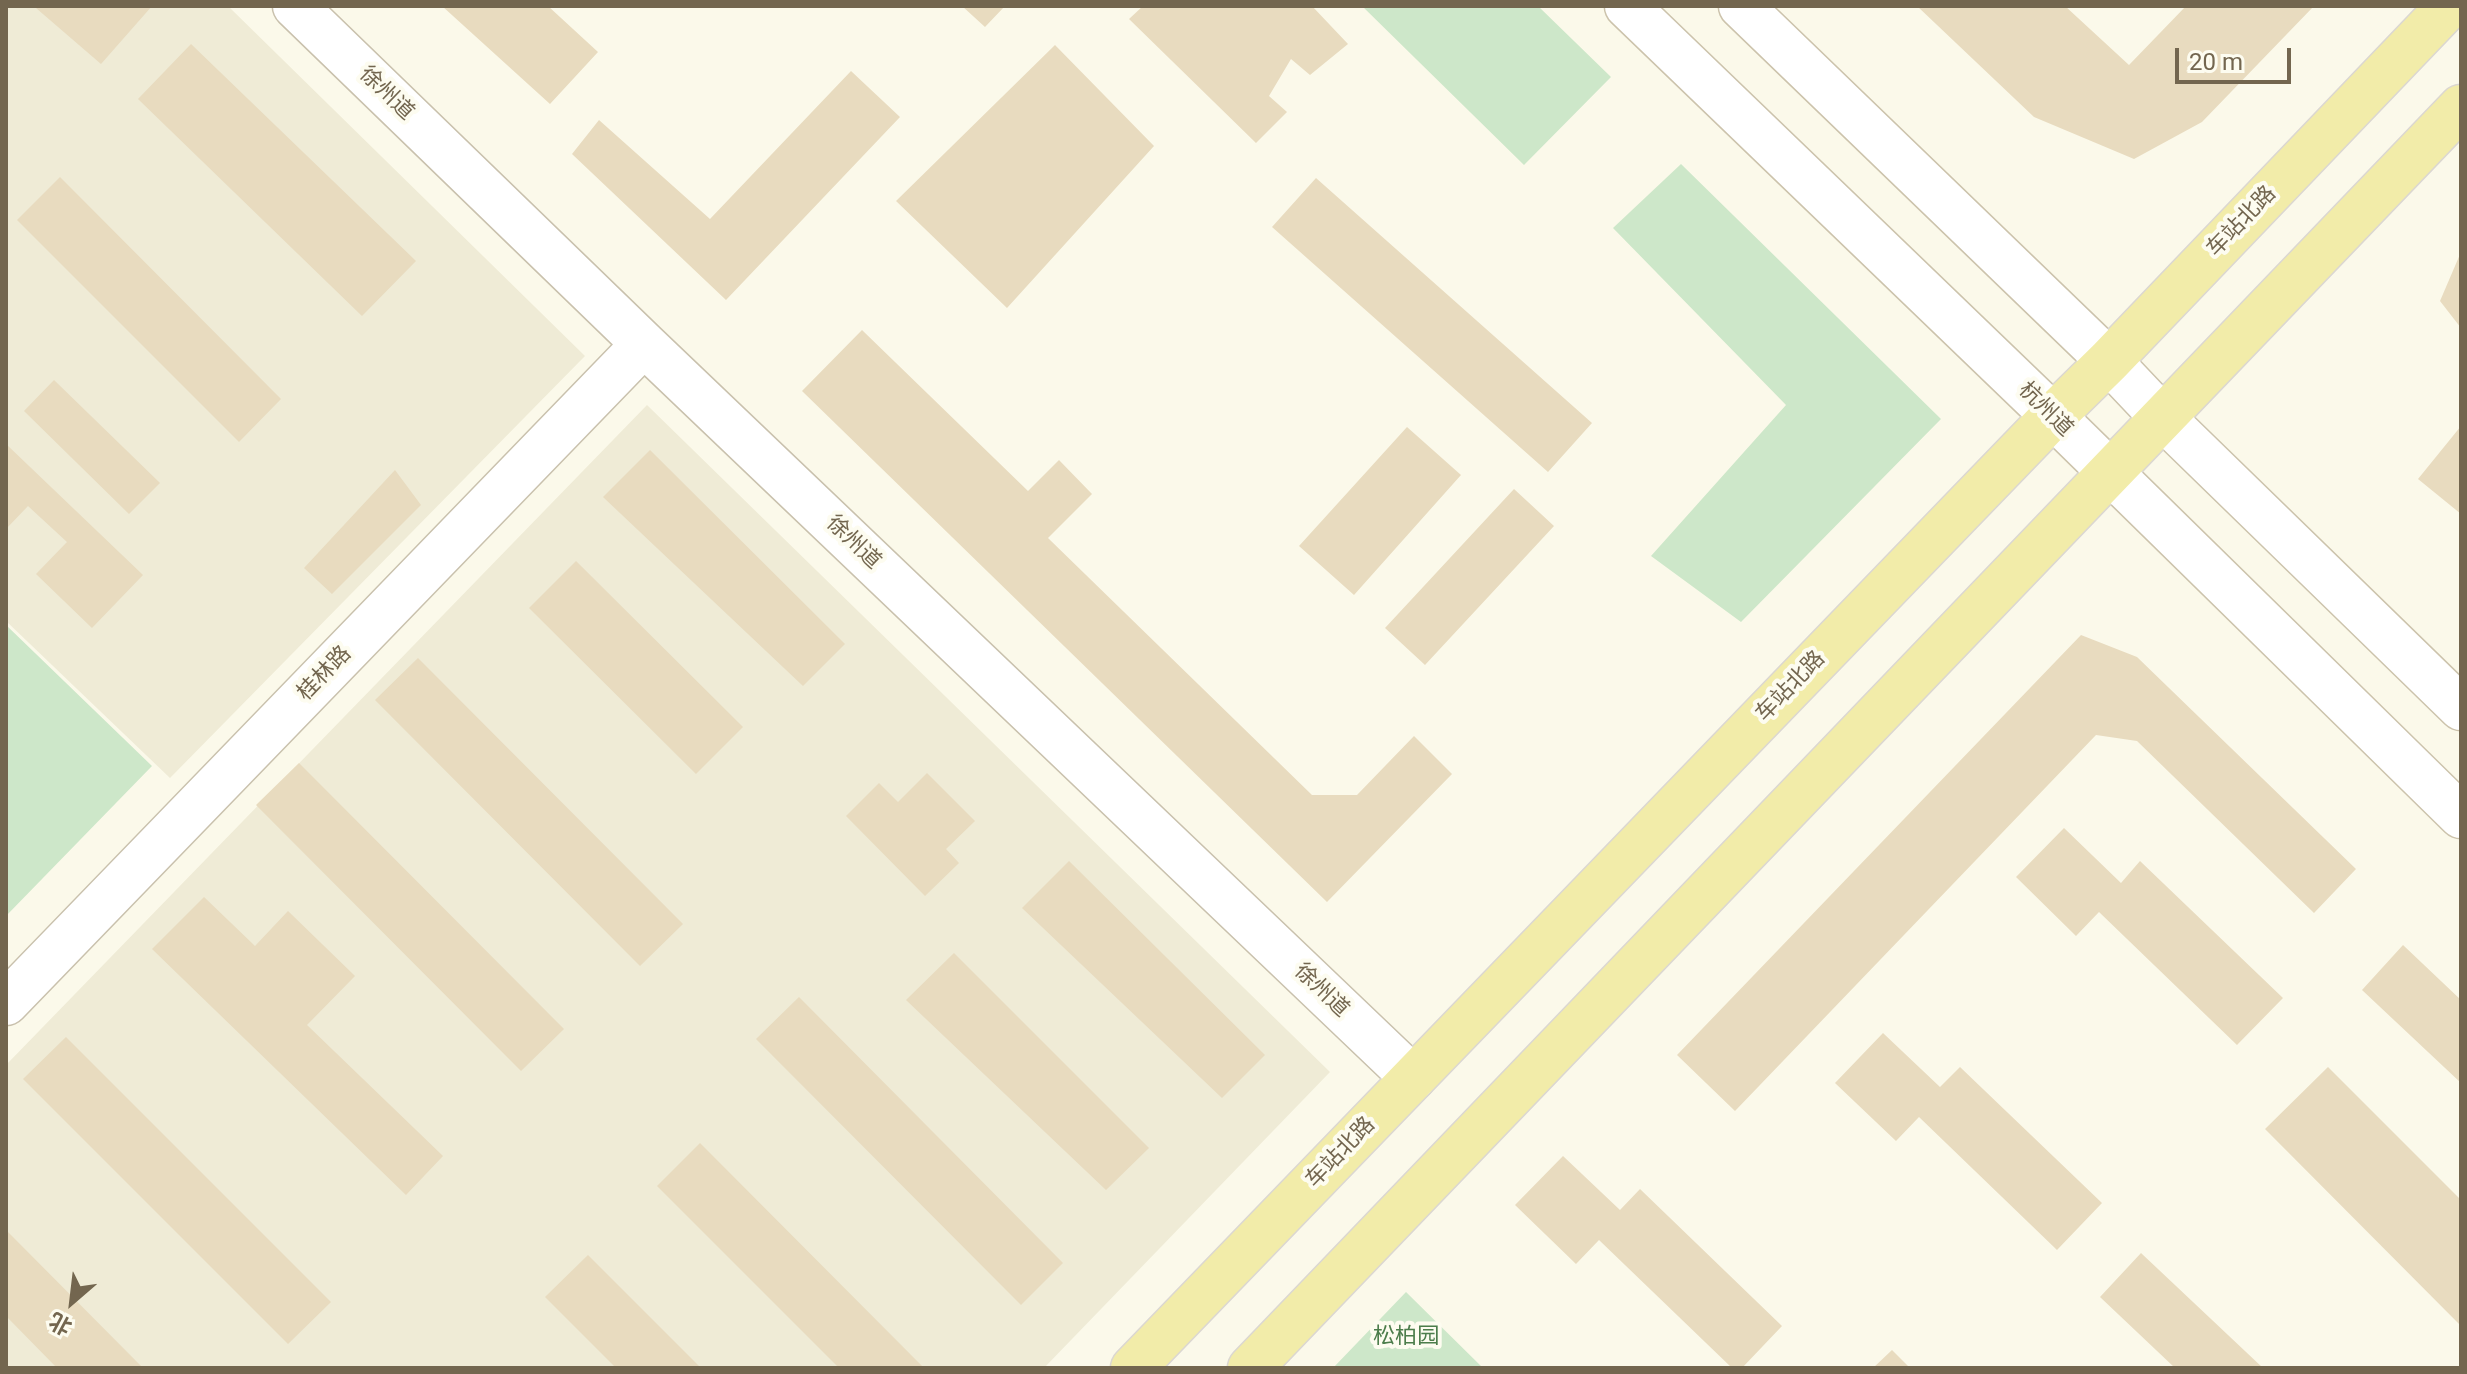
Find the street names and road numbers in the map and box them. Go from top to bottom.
street label: 徐州道 [353,62,419,126]
street label: 车站北路 [2202,181,2282,263]
street label: 杭州道 [2012,377,2078,443]
street label: 徐州道 [820,511,886,575]
street label: 桂林路 [293,641,357,707]
street label: 车站北路 [1751,646,1831,728]
street label: 徐州道 [1288,959,1354,1023]
street label: 车站北路 [1301,1112,1381,1194]

